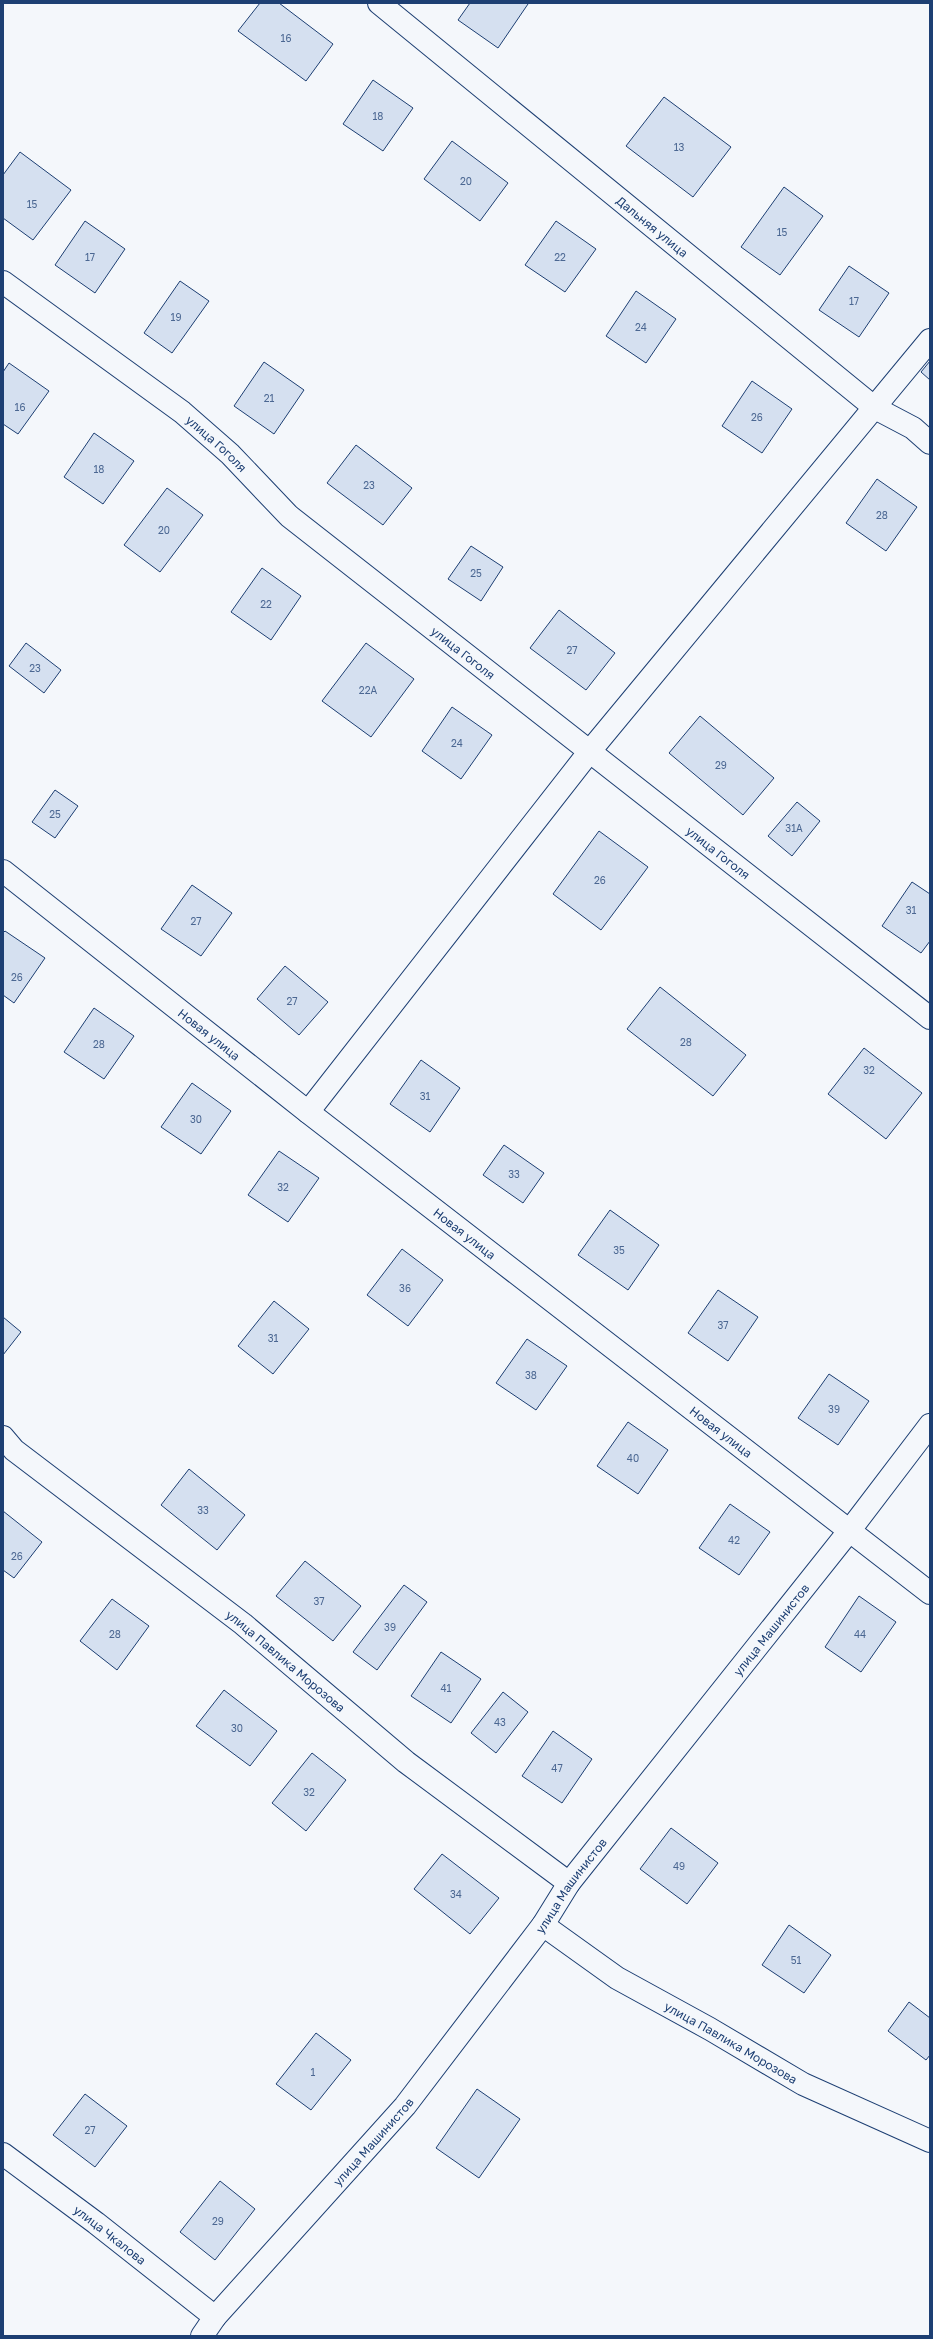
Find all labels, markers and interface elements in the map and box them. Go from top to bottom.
house number: 16 [281,32,291,44]
house number: 18 [373,110,383,122]
house number: 13 [674,141,684,153]
house number: 20 [460,175,472,187]
street label: Дальняя улица [614,193,691,260]
house number: 15 [27,198,38,210]
house number: 15 [777,226,788,238]
house number: 17 [85,251,95,263]
house number: 22 [554,251,566,263]
house number: 17 [849,295,859,307]
house number: 19 [171,311,181,323]
house number: 24 [635,321,647,333]
house number: 21 [264,392,274,404]
house number: 16 [15,401,25,413]
house number: 26 [751,411,763,423]
street label: улица Гоголя [183,412,250,475]
house number: 18 [94,463,104,475]
house number: 23 [363,479,375,491]
house number: 28 [876,509,888,521]
house number: 20 [158,524,170,536]
house number: 25 [470,567,482,579]
house number: 22 [260,598,272,610]
street label: улица Гоголя [428,623,498,682]
house number: 27 [566,644,578,656]
house number: 23 [29,662,41,674]
house number: 22А [359,684,377,696]
house number: 24 [451,737,463,749]
house number: 29 [715,759,727,771]
house number: 25 [49,808,61,820]
house number: 31А [785,822,803,834]
street label: улица Гоголя [683,823,753,882]
house number: 26 [594,874,606,886]
house number: 31 [906,904,916,916]
house number: 27 [190,915,202,927]
house number: 26 [11,971,23,983]
house number: 27 [286,995,298,1007]
street label: Новая улица [175,1005,243,1063]
house number: 28 [680,1036,692,1048]
house number: 28 [93,1038,105,1050]
house number: 32 [863,1064,875,1076]
house number: 31 [420,1090,430,1102]
house number: 30 [190,1113,202,1125]
house number: 33 [508,1168,520,1180]
house number: 32 [277,1181,289,1193]
street label: Новая улица [431,1204,499,1262]
house number: 35 [613,1244,625,1256]
house number: 36 [399,1282,411,1294]
house number: 37 [717,1319,729,1331]
house number: 31 [268,1332,278,1344]
house number: 38 [525,1369,537,1381]
street label: Новая улица [687,1403,755,1460]
house number: 39 [828,1403,840,1415]
house number: 40 [627,1452,639,1464]
house number: 33 [197,1504,209,1516]
house number: 42 [728,1534,740,1546]
house number: 26 [11,1550,23,1562]
street label: улица Машинистов [730,1580,812,1678]
house number: 37 [313,1595,325,1607]
street label: улица Павлика Морозова [223,1606,348,1715]
house number: 39 [384,1621,396,1633]
house number: 28 [109,1628,121,1640]
house number: 44 [854,1628,866,1640]
house number: 41 [441,1682,452,1694]
house number: 43 [494,1716,506,1728]
house number: 30 [231,1722,243,1734]
house number: 47 [551,1762,563,1774]
house number: 32 [303,1786,315,1798]
street label: улица Машинистов [532,1835,610,1936]
house number: 49 [673,1860,685,1872]
house number: 34 [450,1888,462,1900]
house number: 51 [791,1954,801,1966]
street label: улица Павлика Морозова [662,1998,800,2087]
house number: 1 [311,2066,316,2078]
street label: улица Машинистов [329,2094,416,2189]
house number: 27 [84,2124,96,2136]
street label: улица Чкалова [71,2202,149,2267]
house number: 29 [212,2215,224,2227]

